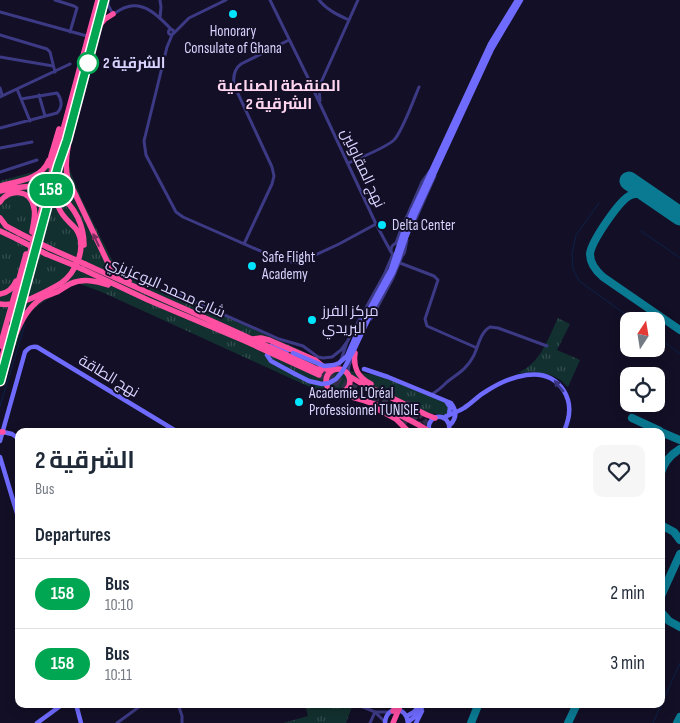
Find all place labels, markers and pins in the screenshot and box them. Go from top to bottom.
marker: Honorary Consulate of Ghana [227,8,239,20]
place label: Honorary Consulate of Ghana [184,22,282,58]
marker: الشرقية 2 [77,52,99,74]
place label: الشرقية 2 [103,54,165,73]
place label: Delta Center [392,216,456,235]
marker: Delta Center [376,219,388,231]
place label: Safe Flight Academy [261,248,316,284]
marker: Safe Flight Academy [246,260,258,272]
place label: مركز الفرز البريدي [321,302,379,340]
marker: مركز الفرز البريدي [306,314,318,326]
place label: Academie L'Oréal Professionnel TUNISIE [308,384,419,420]
marker: Academie L'Oréal Professionnel TUNISIE [293,396,305,408]

